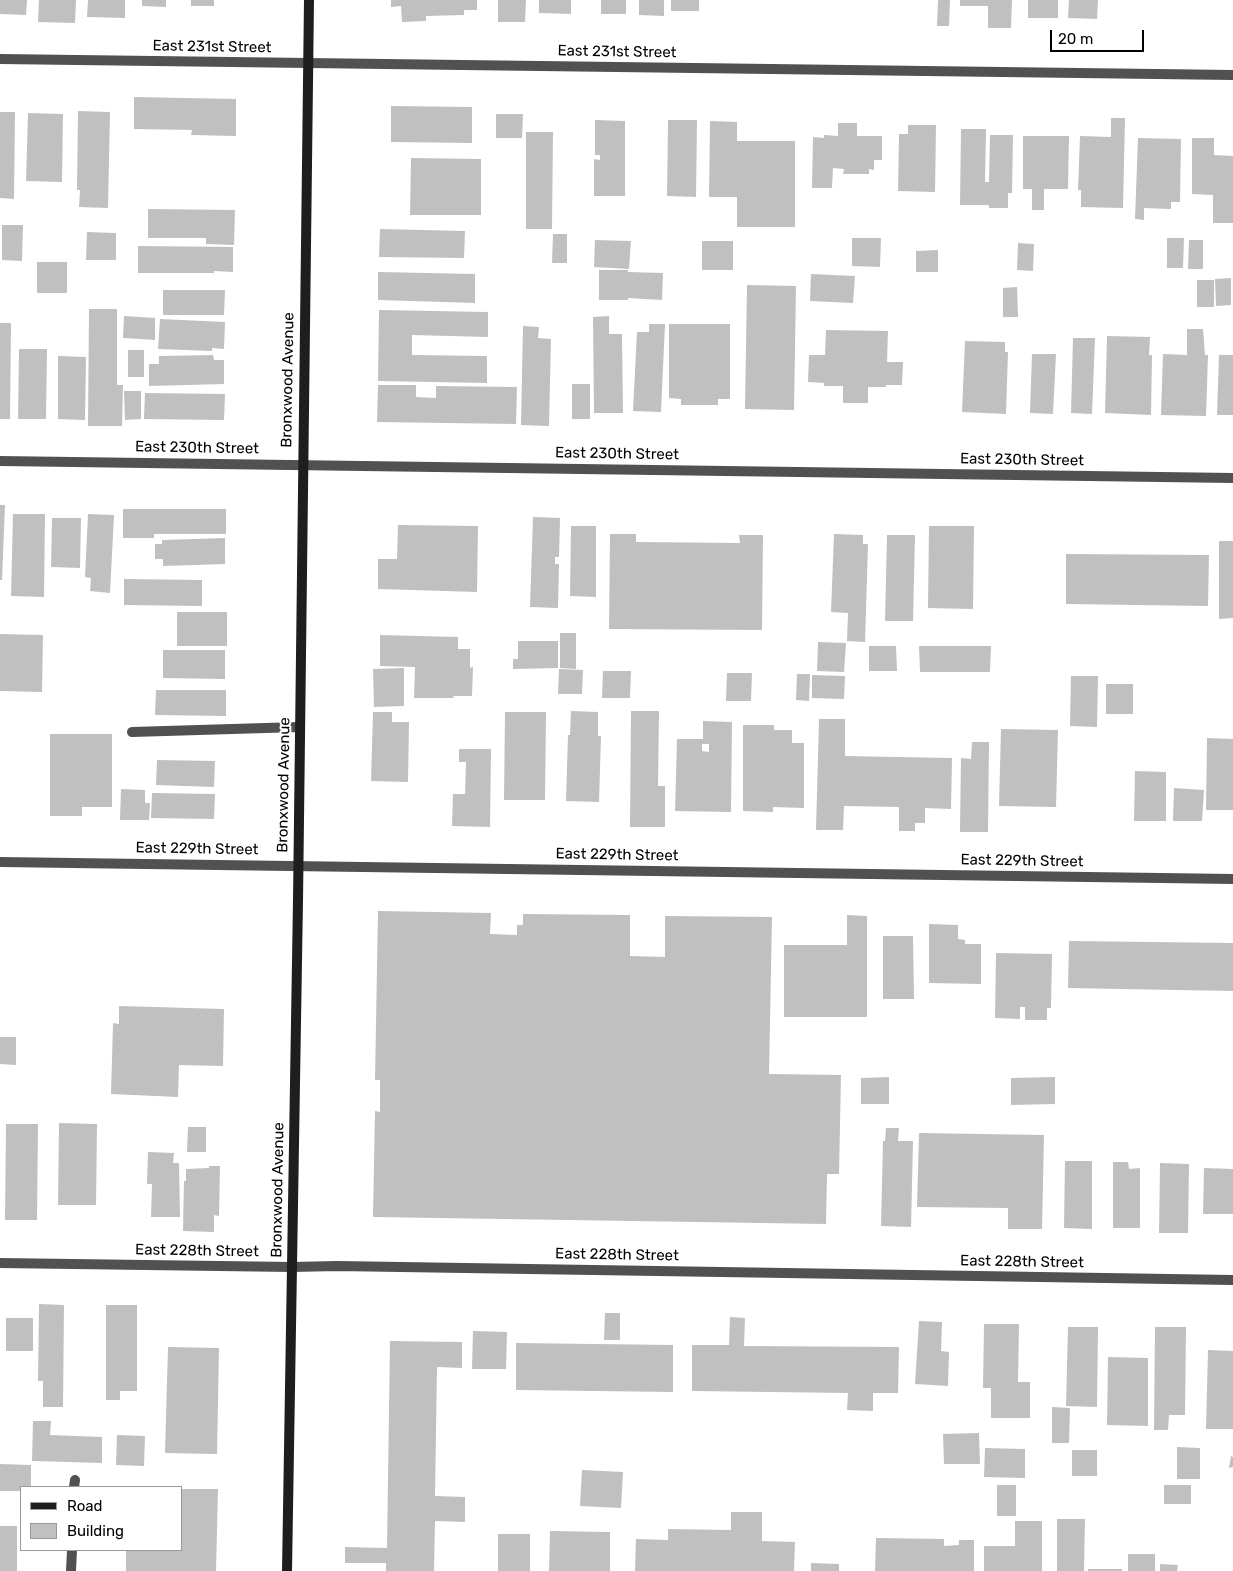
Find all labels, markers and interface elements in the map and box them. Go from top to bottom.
scale bar [1053,20,1147,52]
text: 20 m [1058,30,1093,48]
street label: East 231st Street [152,37,272,57]
street label: East 231st Street [557,42,677,62]
street label: Bronxwood Avenue [278,312,298,448]
street label: East 230th Street [135,438,259,458]
street label: East 230th Street [555,444,679,464]
street label: East 230th Street [960,450,1084,470]
street label: Bronxwood Avenue [274,717,294,853]
street label: East 229th Street [135,839,259,859]
street label: East 229th Street [555,845,679,865]
street label: East 229th Street [960,851,1084,871]
street label: Bronxwood Avenue [268,1122,288,1258]
street label: East 228th Street [135,1241,259,1261]
street label: East 228th Street [555,1245,679,1265]
street label: East 228th Street [960,1252,1084,1272]
legend [20,1486,182,1551]
text: Road [67,1497,103,1515]
text: Building [67,1522,124,1540]

